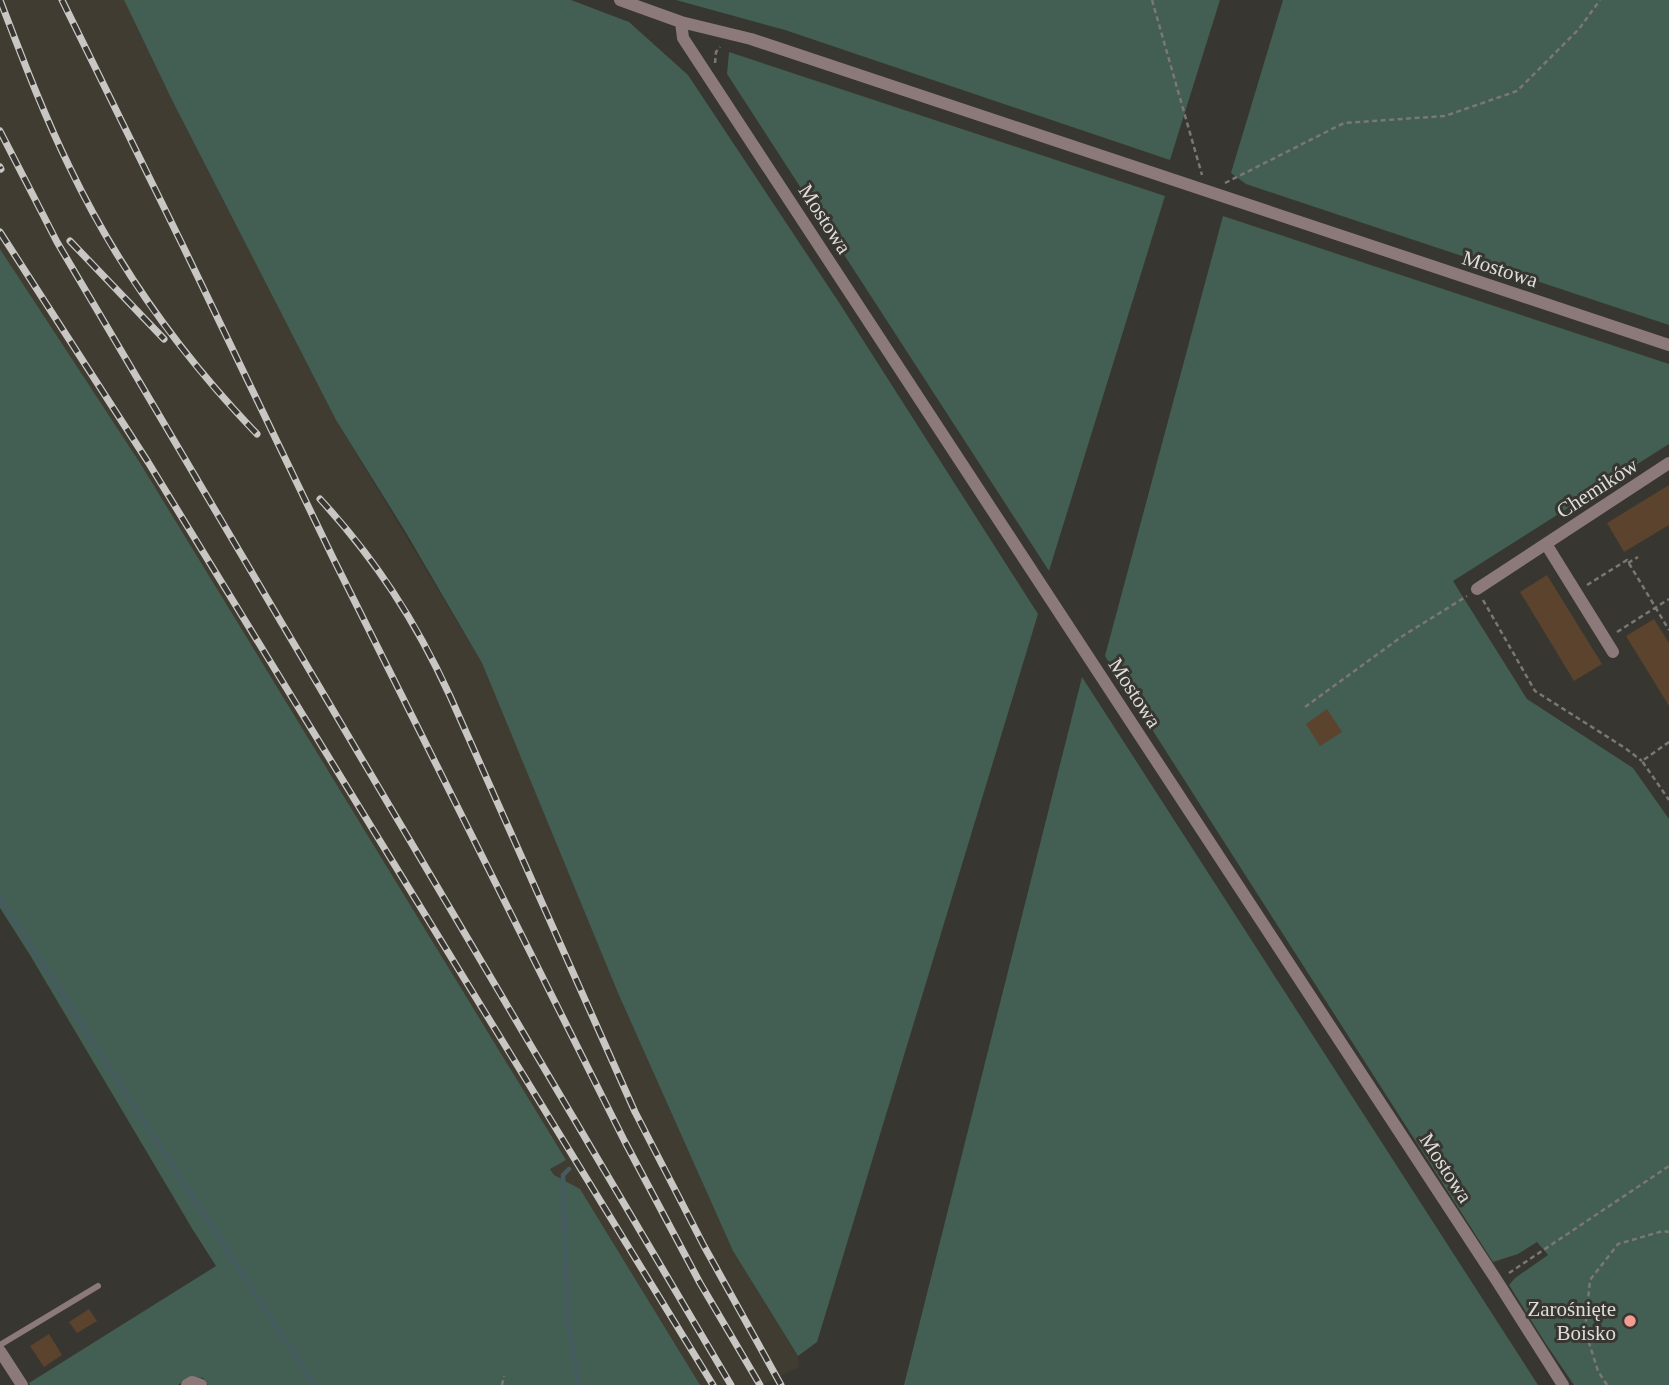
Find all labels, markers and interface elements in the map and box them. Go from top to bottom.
street label: Mostowa [794,180,857,259]
street label: Mostowa [1459,246,1542,293]
street label: Chemików [1552,452,1643,523]
street label: Mostowa [1104,654,1167,733]
street label: Mostowa [1415,1129,1478,1208]
place label: Zarośnięte Boisko [1527,1297,1616,1345]
marker: Zarośnięte Boisko [1622,1313,1638,1329]

